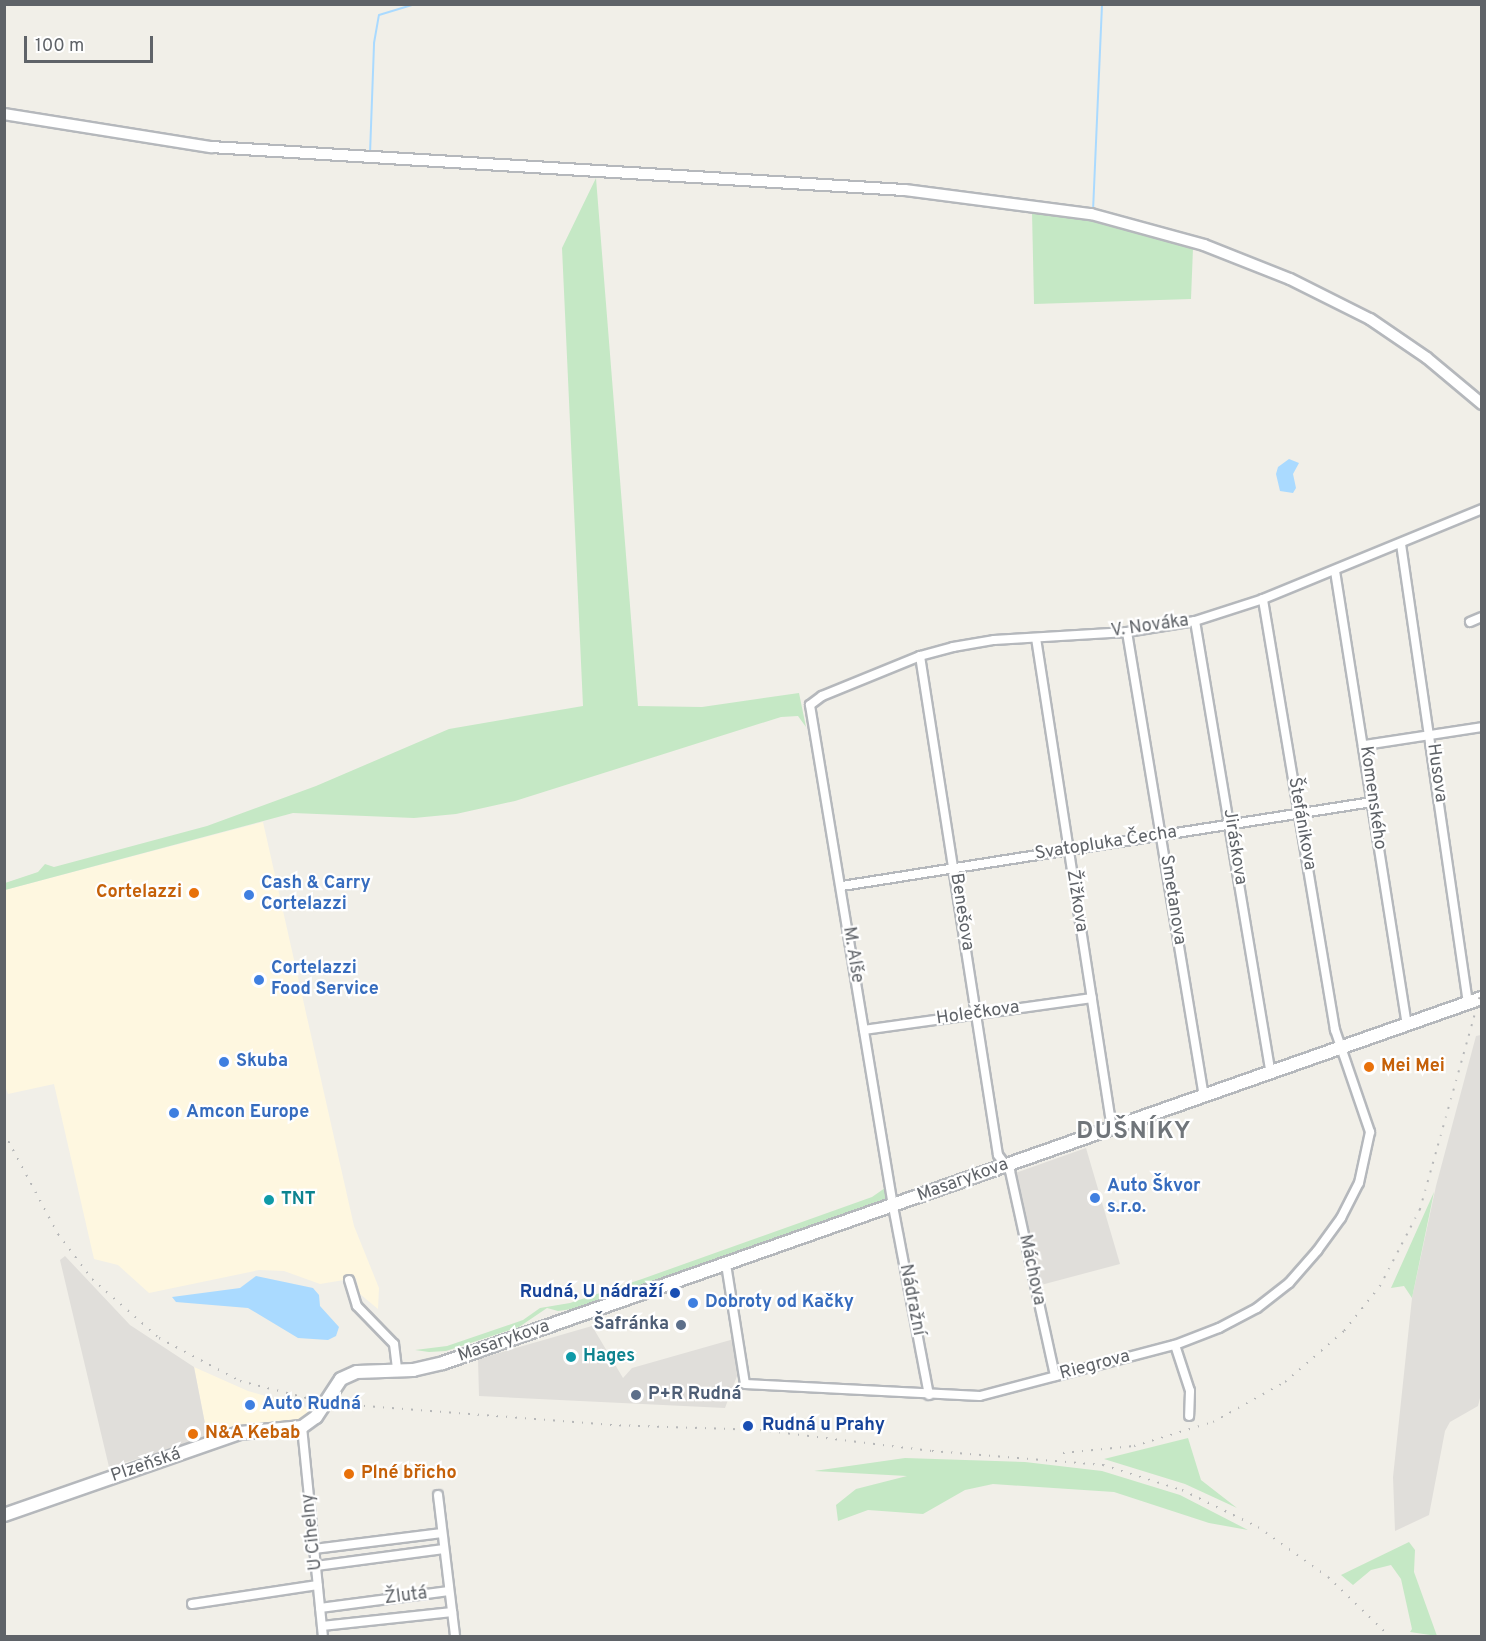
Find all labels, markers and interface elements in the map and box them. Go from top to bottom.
scale bar [27,24,156,62]
text: 100 m [35,35,84,58]
street label: V. Nováka [1110,611,1190,643]
street label: Husova [1421,742,1451,804]
street label: Komenského [1354,745,1390,851]
street label: Štefánikova [1282,776,1320,872]
street label: Jiráskova [1217,807,1251,887]
street label: Svatopluka Čecha [1034,822,1178,866]
street label: Smetanova [1154,853,1190,947]
street label: Žižkova [1060,868,1092,934]
street label: Benešova [944,872,978,952]
place label: Cash & Carry Cortelazzi [261,874,371,916]
place label: Cortelazzi [96,882,182,904]
marker: Cortelazzi [187,886,201,900]
marker: Cash & Carry Cortelazzi [242,888,256,902]
street label: M. Alše [837,925,867,985]
place label: Cortelazzi Food Service [271,959,379,1002]
marker: Cortelazzi Food Service [252,973,266,987]
street label: Holečkova [935,997,1021,1031]
place label: Skuba [236,1051,288,1073]
marker: Skuba [217,1055,231,1069]
place label: Mei Mei [1381,1056,1445,1078]
marker: Mei Mei [1362,1060,1376,1074]
place label: Amcon Europe [186,1102,309,1124]
marker: Amcon Europe [167,1106,181,1120]
district label: DUŠNÍKY [1076,1119,1192,1147]
street label: Masarykova [915,1155,1011,1207]
place label: Auto Škvor s.r.o. [1107,1177,1200,1220]
place label: TNT [281,1189,316,1211]
marker: Auto Škvor s.r.o. [1088,1191,1102,1205]
marker: TNT [262,1193,276,1207]
street label: Máchova [1013,1233,1049,1307]
street label: Nádražní [894,1262,928,1338]
place label: Rudná, U nádraží [520,1282,663,1304]
marker: Rudná, U nádraží [668,1286,682,1300]
place label: Dobroty od Kačky [705,1292,854,1314]
marker: Dobroty od Kačky [686,1296,700,1310]
place label: Šafránka [593,1314,669,1336]
street label: Masarykova [455,1316,553,1368]
marker: Šafránka [674,1318,688,1332]
place label: Hages [583,1346,635,1368]
street label: Riegrova [1058,1346,1132,1386]
marker: Hages [564,1350,578,1364]
place label: P+R Rudná [648,1384,742,1406]
marker: P+R Rudná [629,1388,643,1402]
place label: Auto Rudná [262,1394,361,1416]
marker: Auto Rudná [243,1398,257,1412]
place label: Rudná u Prahy [762,1415,885,1437]
marker: Rudná u Prahy [739,1417,757,1435]
place label: N&A Kebab [205,1423,301,1445]
marker: N&A Kebab [186,1427,200,1441]
street label: Plzeňská [108,1444,184,1488]
place label: Plné břicho [361,1463,457,1485]
marker: Plné břicho [342,1467,356,1481]
street label: U Cihelny [298,1492,328,1572]
street label: Žlutá [383,1584,429,1610]

